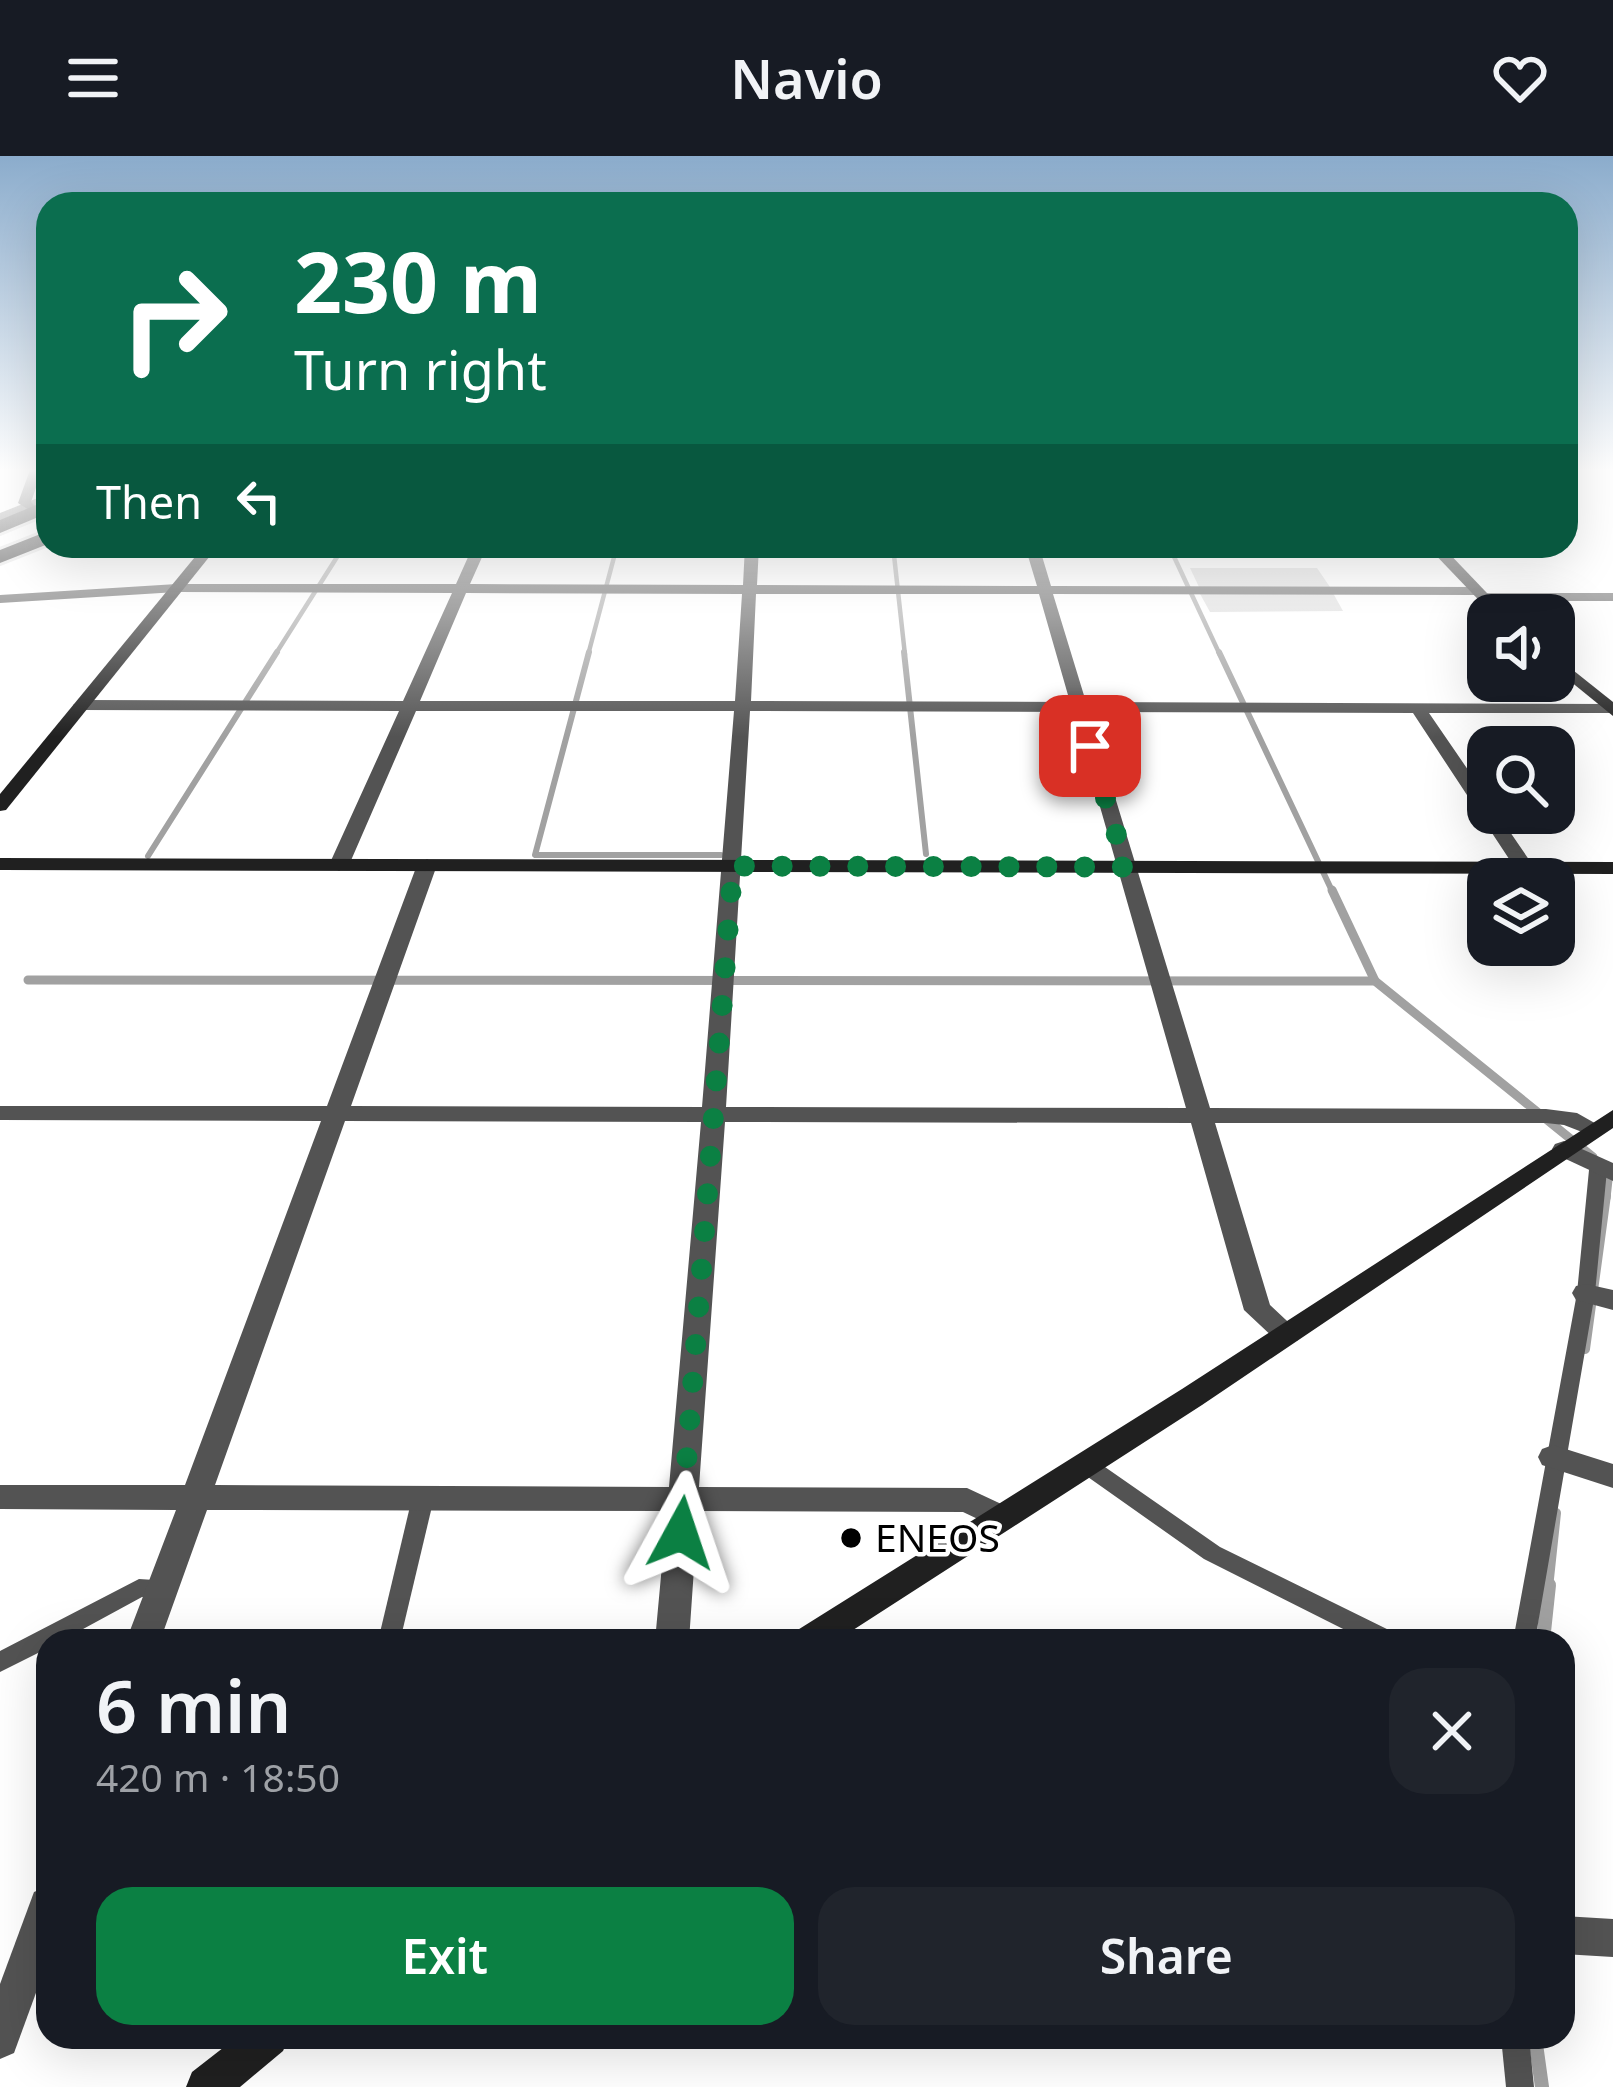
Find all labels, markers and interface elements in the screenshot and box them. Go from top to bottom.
text: Navio [730,41,883,115]
icon: menu [60,45,126,111]
icon: heart [1487,45,1553,111]
text: 230 m [294,223,542,338]
icon: right [96,240,252,396]
text: Turn right [294,332,547,406]
icon: left [226,468,292,534]
text: Then [96,471,202,532]
map controls [1467,594,1575,966]
button: sound [1467,594,1575,702]
pin [1039,695,1141,797]
icon: arrive [1057,713,1123,779]
button: search [1467,726,1575,834]
button: layers [1467,858,1575,966]
position arrow [618,1470,744,1596]
place label: ENEOS [875,1510,1000,1563]
marker: ENEOS [838,1525,864,1551]
text: 6 min [96,1656,291,1754]
button: close [1389,1668,1515,1794]
text: 420 m · 18:50 [96,1750,340,1803]
button: Exit [96,1887,794,2025]
button: Share [818,1887,1515,2025]

